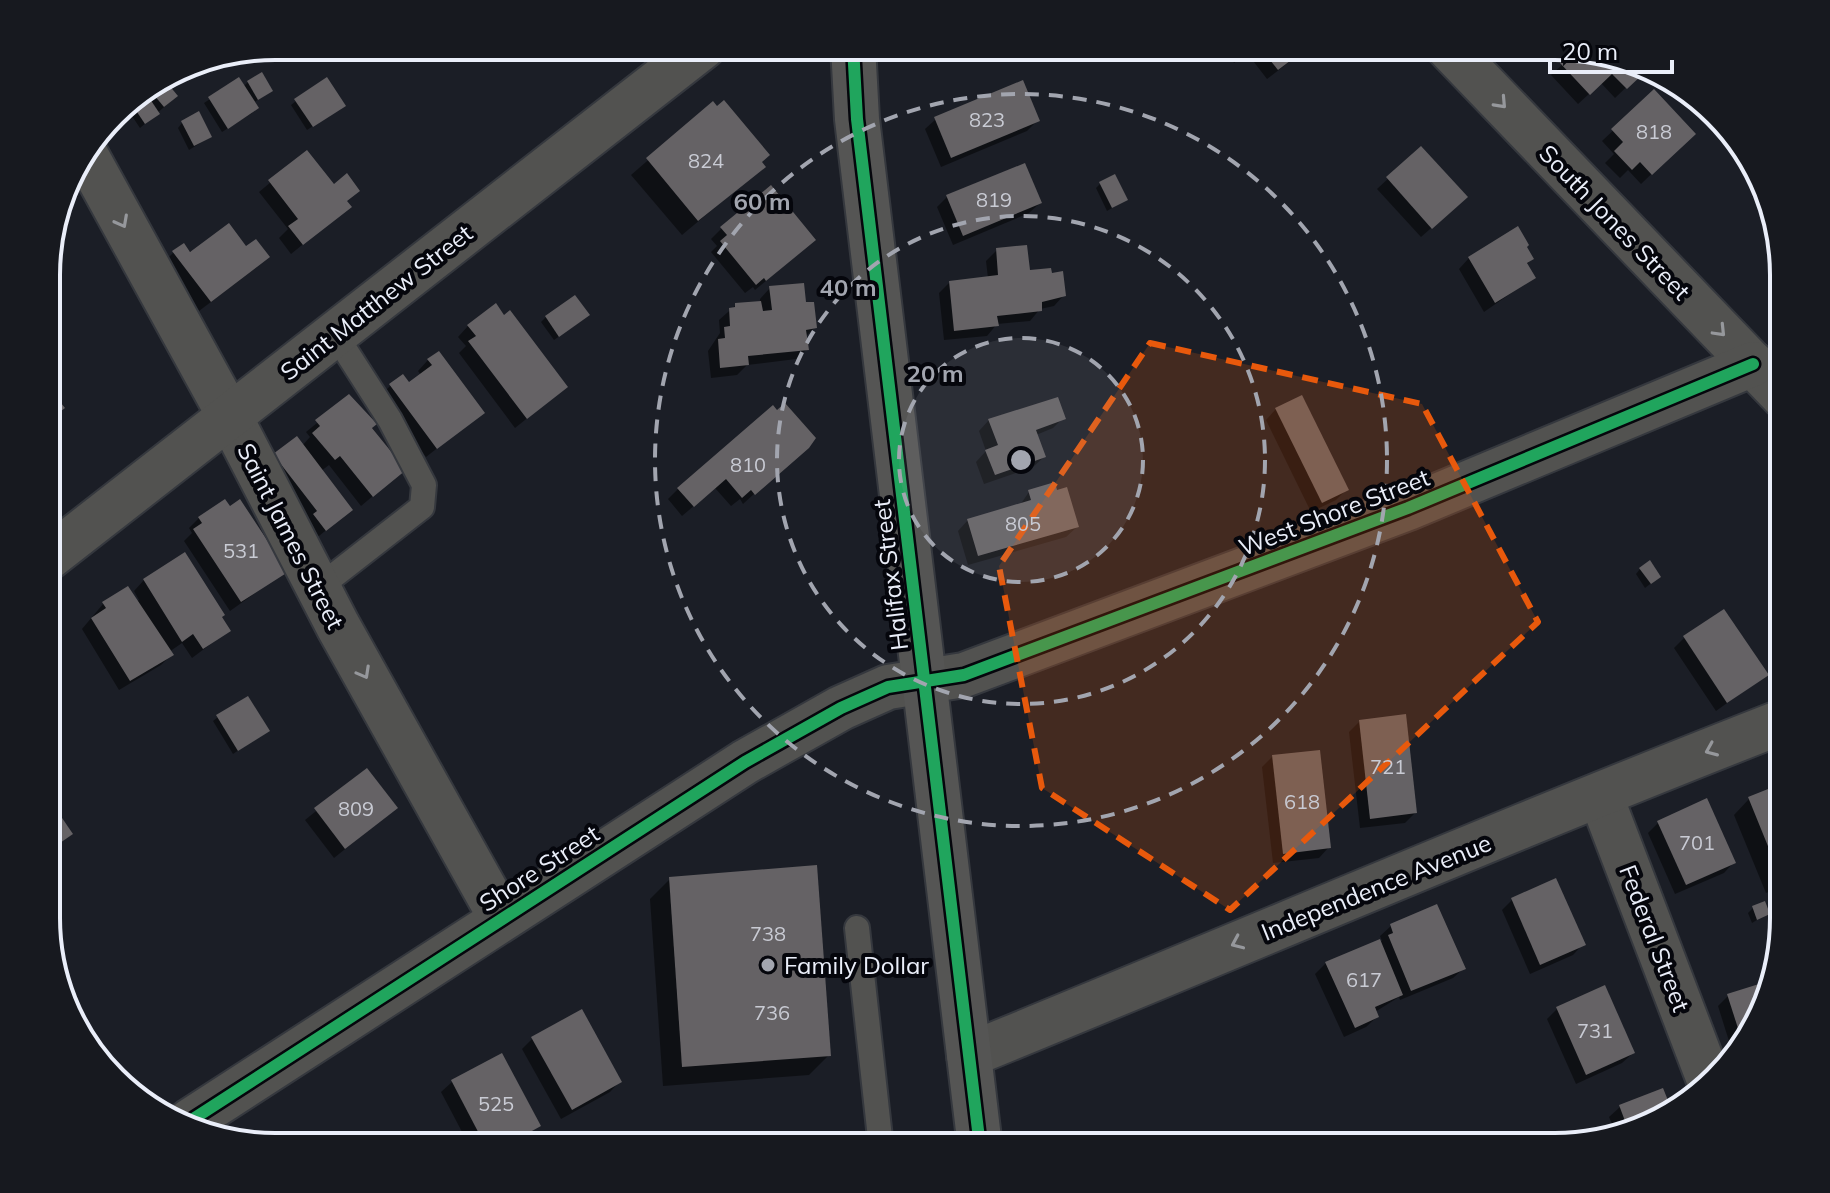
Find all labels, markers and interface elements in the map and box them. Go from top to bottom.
scale bar [1550,24,1672,74]
text: 20 m [1562,36,1618,66]
one-way arrow [1492,93,1506,108]
house number: 823 [969,107,1005,132]
house number: 818 [1636,119,1672,144]
street label: South Jones Street [1533,138,1697,306]
house number: 824 [688,148,724,173]
text: 60 m [734,186,790,216]
house number: 819 [976,187,1012,212]
one-way arrow [112,213,127,228]
street label: Saint Matthew Street [274,218,478,386]
text: 40 m [820,272,876,302]
one-way arrow [1711,322,1725,336]
text: 20 m [907,358,963,388]
street label: Saint James Street [231,438,351,634]
centre of rings [1007,446,1035,474]
house number: 810 [730,452,766,477]
street label: West Shore Street [1234,462,1434,562]
street label: Halifax Street [866,498,914,652]
house number: 805 [1005,511,1041,536]
house number: 531 [223,538,259,563]
one-way arrow [354,664,370,679]
one-way arrow [1705,741,1719,757]
house number: 721 [1370,754,1406,779]
house number: 618 [1284,789,1320,814]
house number: 809 [338,796,374,821]
street label: Shore Street [473,818,605,918]
street label: Independence Avenue [1257,827,1495,947]
house number: 701 [1679,830,1715,855]
street label: Federal Street [1613,860,1697,1016]
house number: 738 [750,921,786,946]
one-way arrow [1231,934,1245,950]
place label: Family Dollar [784,950,929,980]
marker: Family Dollar [759,956,777,974]
house number: 617 [1346,967,1382,992]
house number: 736 [754,1000,790,1025]
house number: 731 [1577,1018,1613,1043]
house number: 525 [478,1091,514,1116]

